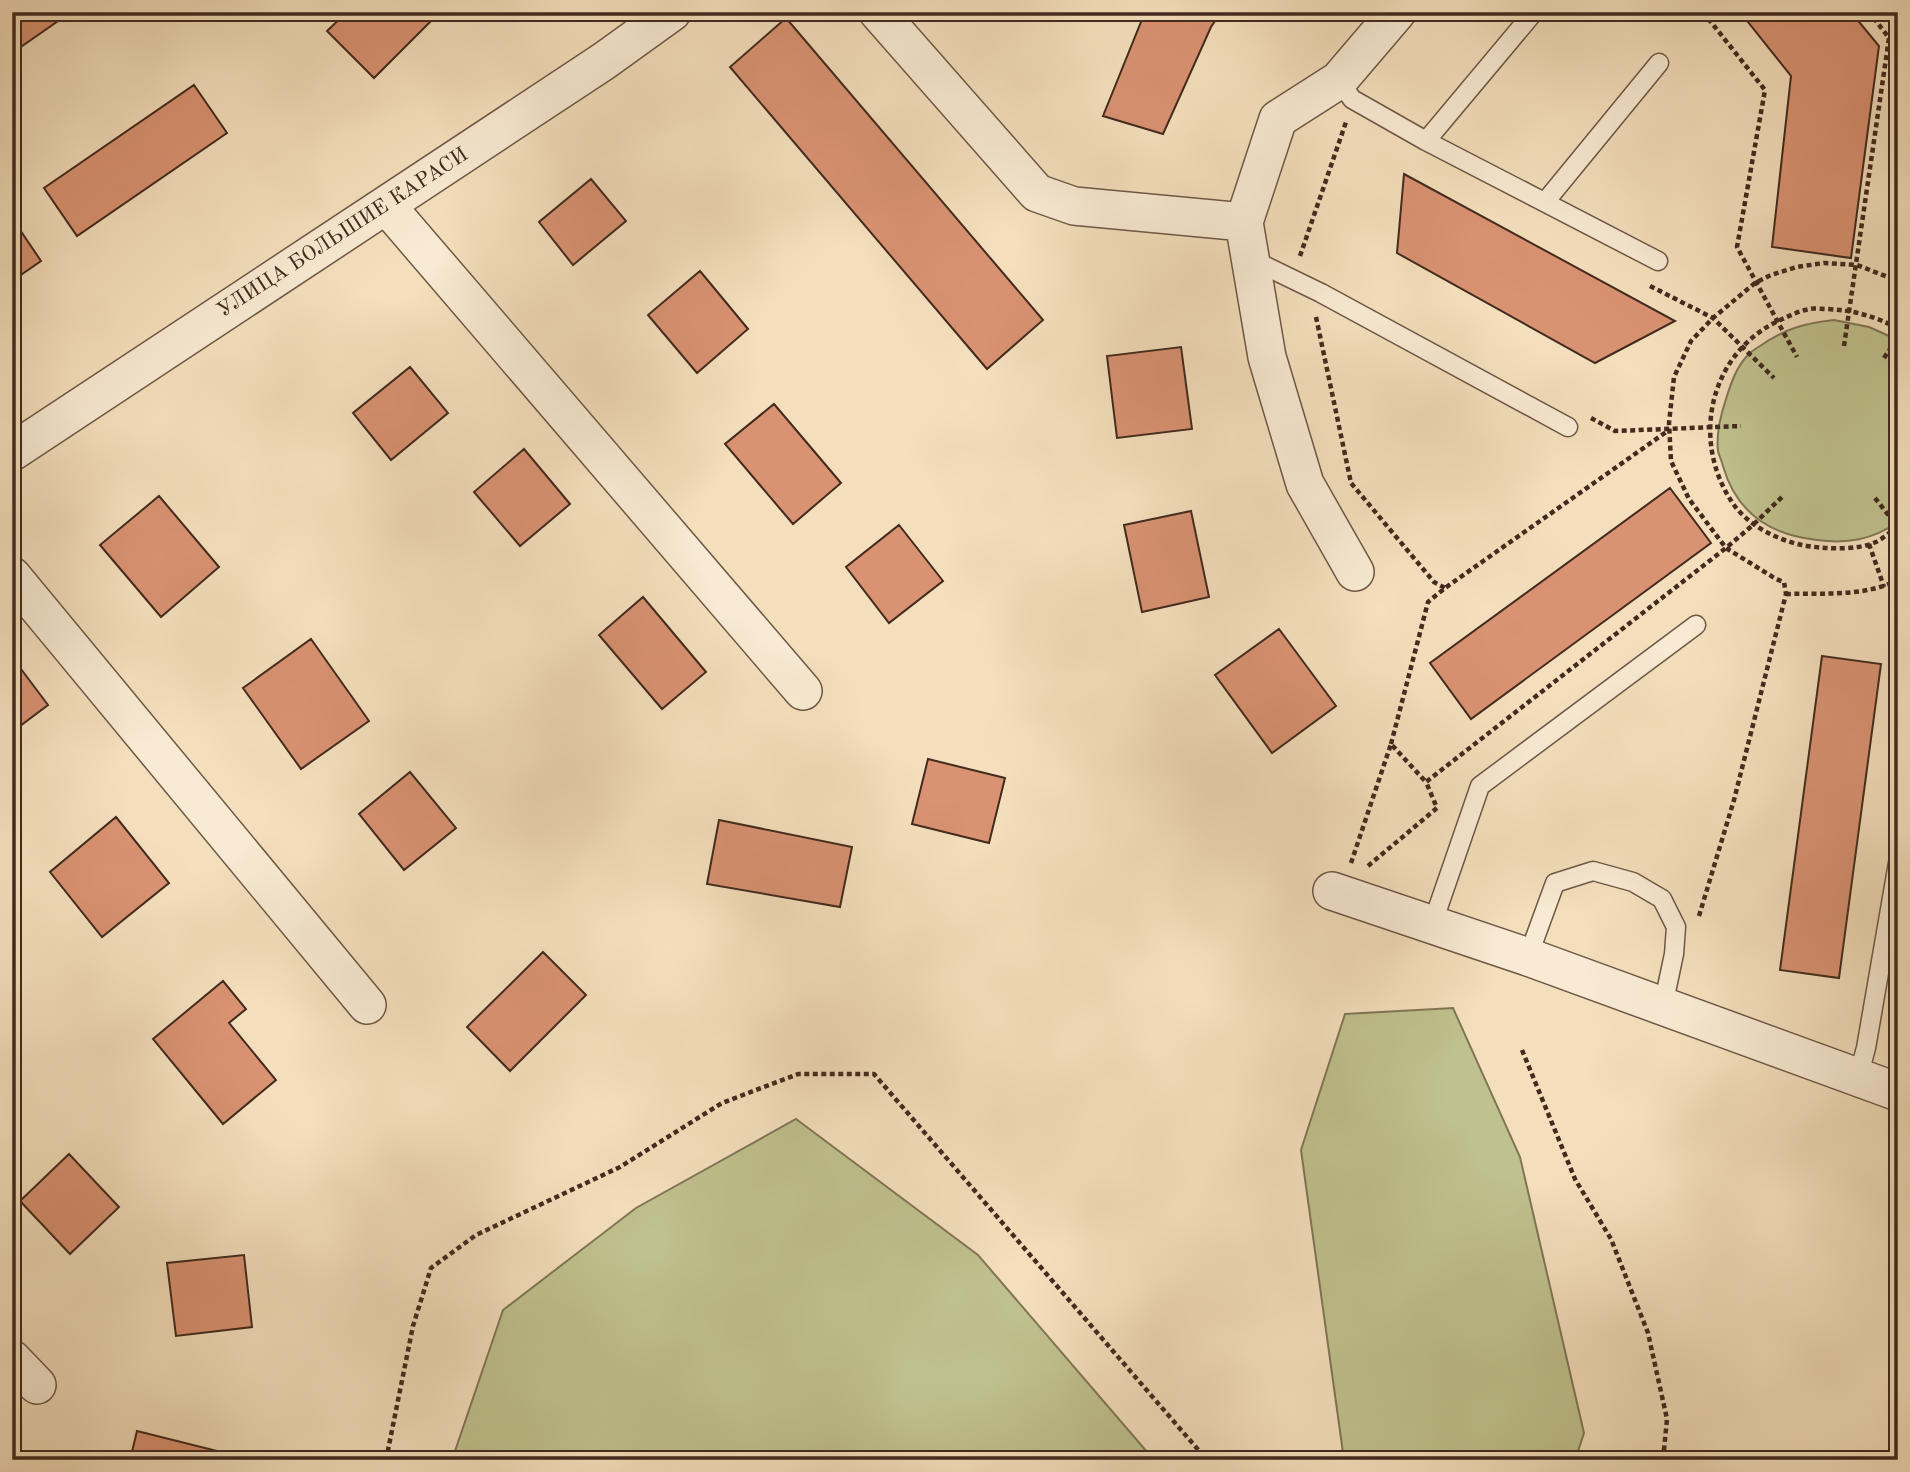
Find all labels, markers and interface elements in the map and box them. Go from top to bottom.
street label: УЛИЦА БОЛЬШИЕ КАРАСИ [214,144,472,322]

